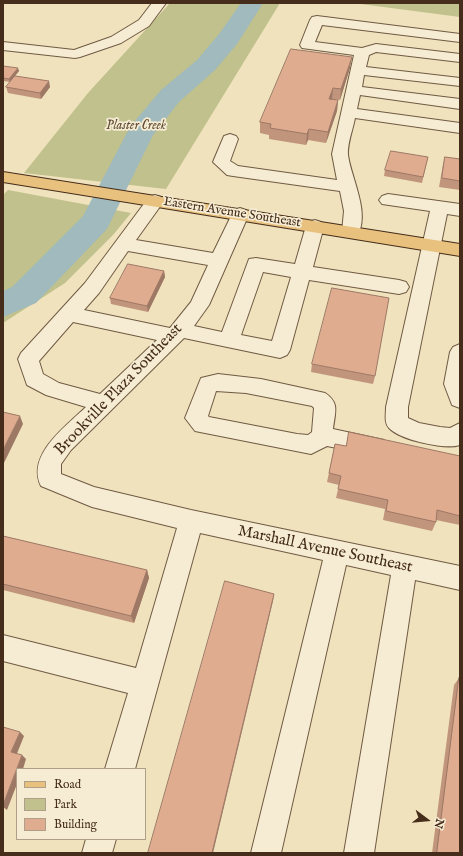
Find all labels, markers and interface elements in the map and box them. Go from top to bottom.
park label: Plaster Creek [106,118,166,134]
street label: Eastern Avenue Southeast [162,194,302,232]
street label: Brookville Plaza Southeast [51,320,187,460]
street label: Marshall Avenue Southeast [236,522,414,578]
legend [16,768,146,840]
text: Road [54,777,81,792]
text: Park [54,797,77,812]
north arrow [407,800,447,840]
text: Building [54,817,97,832]
text: N [430,817,447,830]

